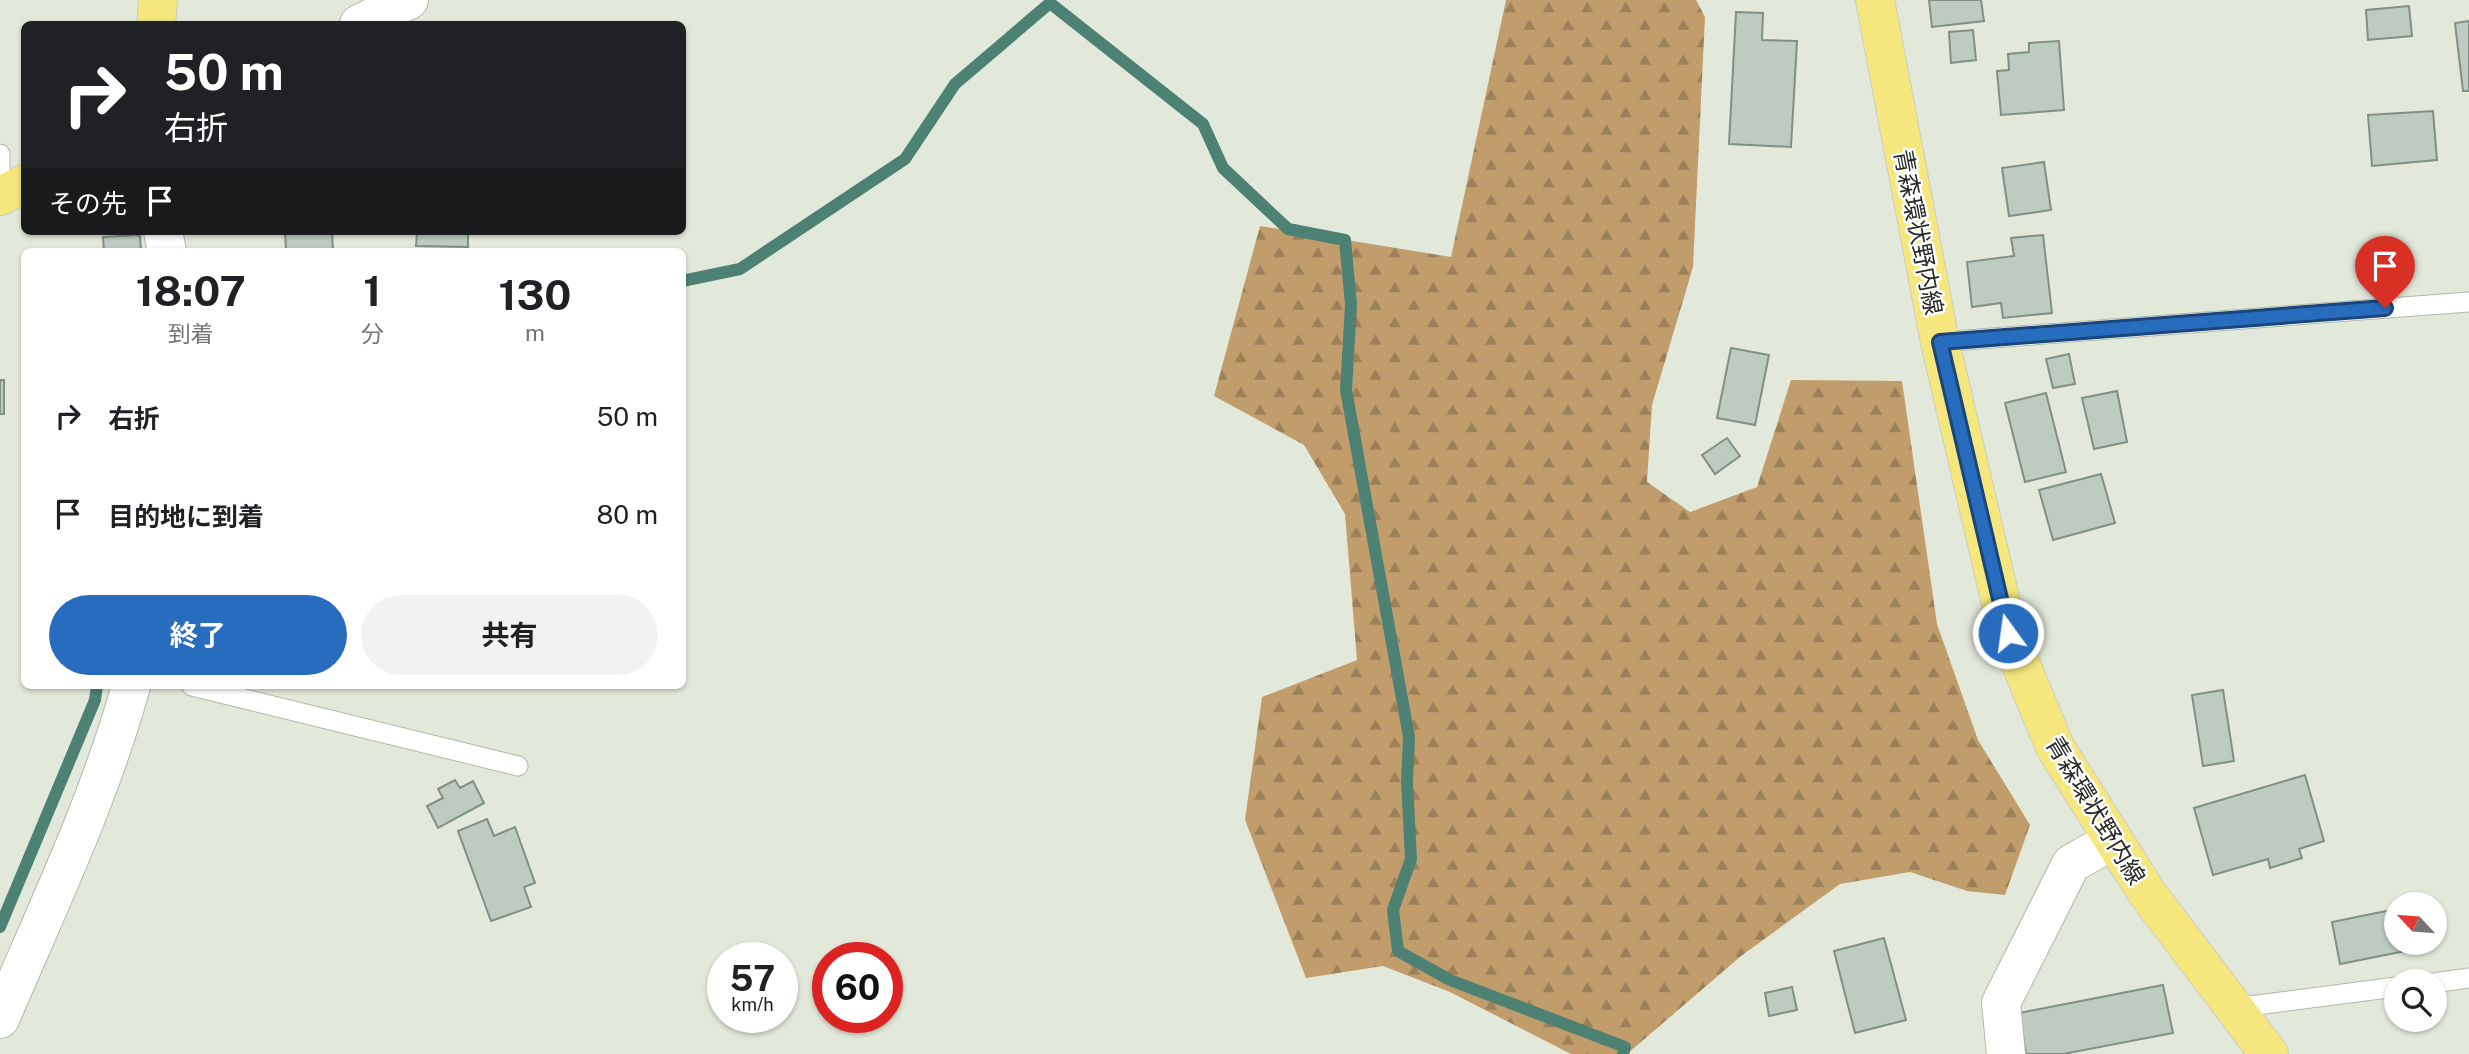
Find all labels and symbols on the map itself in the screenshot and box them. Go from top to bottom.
street label: 青森環状野内線 [1889,147,1949,317]
pin [2355,236,2415,308]
position arrow [1971,596,2045,670]
street label: 青森環状野内線 [2041,731,2151,889]
north arrow [2384,892,2446,956]
speed limit sign: 60 [812,942,903,1033]

